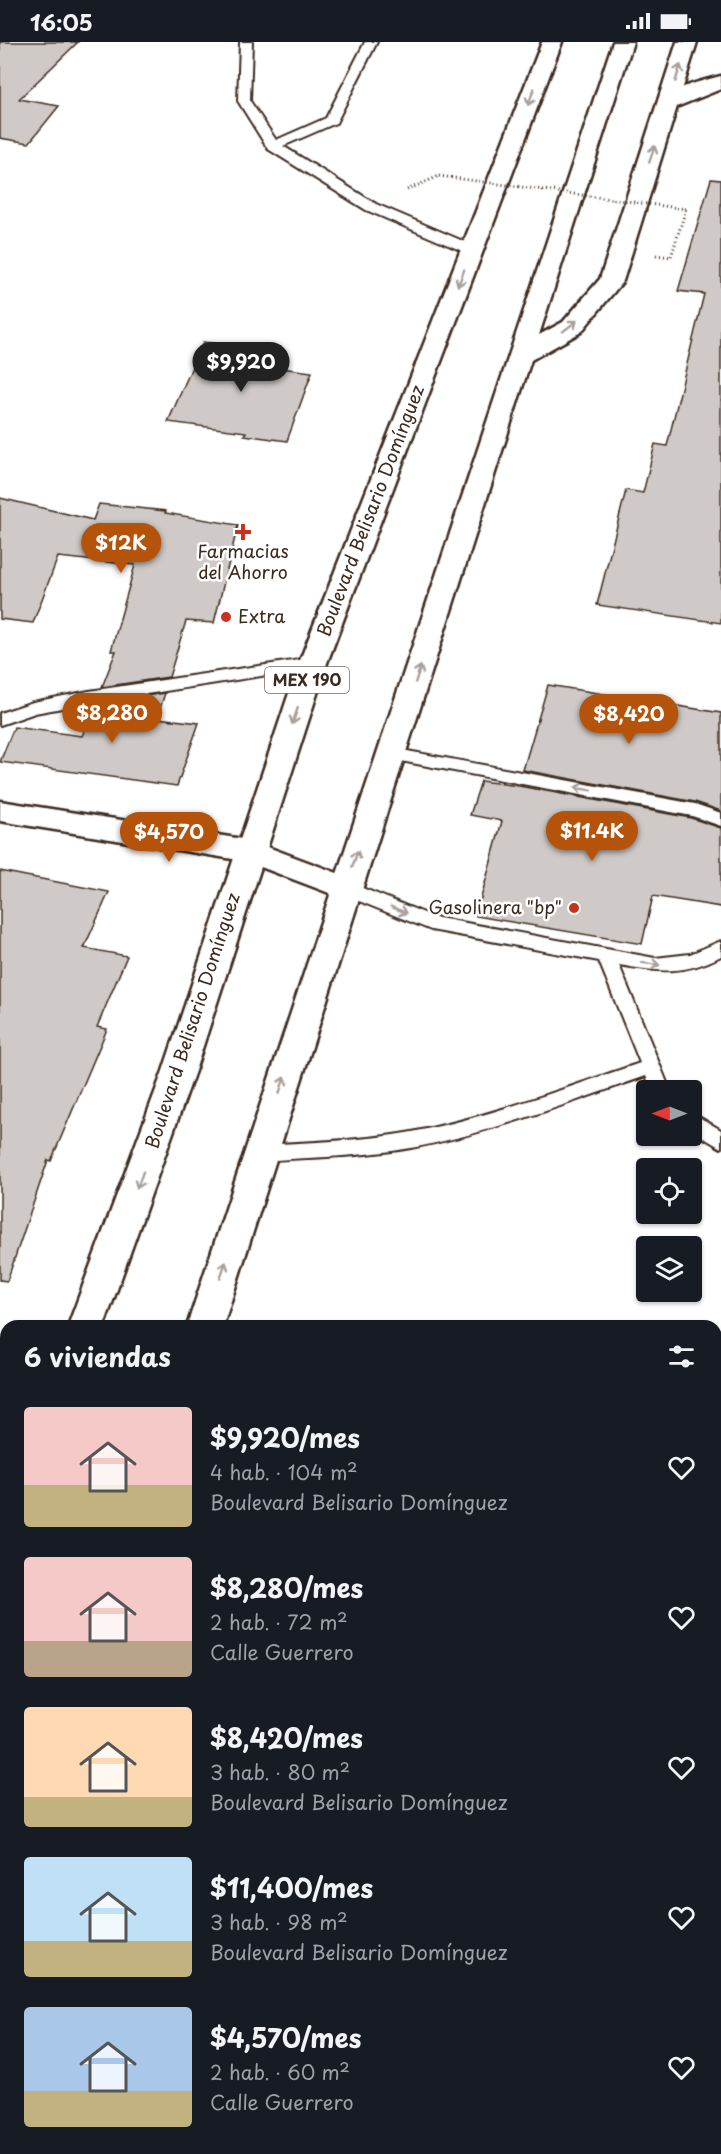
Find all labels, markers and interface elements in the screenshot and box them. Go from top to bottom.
text: 16:05 [30,5,93,38]
one-way arrow [673,64,684,83]
one-way arrow [525,87,536,105]
one-way arrow [647,145,658,164]
one-way arrow [455,269,466,287]
one-way arrow [562,320,578,333]
pin: $9,920 [192,342,290,393]
text: $9,920 [207,346,275,376]
street label: Boulevard Belisario Domínguez [309,380,430,640]
pin: $12K [85,523,157,574]
marker: Farmacias del Ahorro [236,525,250,539]
text: $12K [95,527,147,557]
place label: Farmacias del Ahorro [197,537,289,585]
place label: Extra [238,602,285,629]
marker: Extra [219,610,233,624]
one-way arrow [413,665,424,684]
road number: MEX 190 [265,667,349,693]
pin: $8,280 [63,693,161,744]
pin: $8,420 [580,694,678,745]
text: $8,280 [76,697,148,727]
text: $8,420 [593,698,665,728]
one-way arrow [288,706,299,725]
one-way arrow [573,783,593,794]
pin: $11.4K [543,811,641,862]
pin: $4,570 [120,812,218,863]
text: $11.4K [560,815,624,845]
text: $4,570 [134,816,204,846]
one-way arrow [351,850,362,869]
street label: Boulevard Belisario Domínguez [137,889,246,1152]
place label: Gasolinera "bp" [428,893,562,920]
marker: Gasolinera "bp" [567,901,581,915]
one-way arrow [389,905,408,916]
one-way arrow [641,958,660,969]
one-way arrow [278,1076,289,1095]
north arrow [636,1080,702,1146]
map controls [636,1080,702,1302]
button: locate [636,1158,702,1224]
one-way arrow [133,1170,144,1189]
button: layers [636,1236,702,1302]
one-way arrow [218,1261,229,1280]
text: 6 viviendas [24,1337,171,1376]
icon: filters [665,1340,698,1373]
text: $9,920/mes [210,1418,360,1457]
icon: home [72,1431,144,1503]
icon: heart [665,1451,698,1484]
text: 4 hab. · 104 m² [210,1457,358,1487]
text: Boulevard Belisario Domínguez [210,1487,507,1517]
text: $8,280/mes [210,1568,363,1607]
icon: home [72,1581,144,1653]
icon: heart [665,1601,698,1634]
text: 2 hab. · 72 m² [210,1607,348,1637]
text: Calle Guerrero [210,1637,354,1667]
text: $8,420/mes [210,1718,363,1757]
icon: home [72,1731,144,1803]
icon: heart [665,1751,698,1784]
text: 3 hab. · 80 m² [210,1757,350,1787]
text: Boulevard Belisario Domínguez [210,1787,507,1817]
text: $11,400/mes [210,1868,373,1907]
icon: home [72,1881,144,1953]
icon: heart [665,1901,698,1934]
text: 3 hab. · 98 m² [210,1907,348,1937]
text: Boulevard Belisario Domínguez [210,1937,507,1967]
text: $4,570/mes [210,2018,361,2057]
icon: home [72,2031,144,2103]
icon: heart [665,2051,698,2084]
text: 2 hab. · 60 m² [210,2057,350,2087]
text: Calle Guerrero [210,2087,354,2117]

